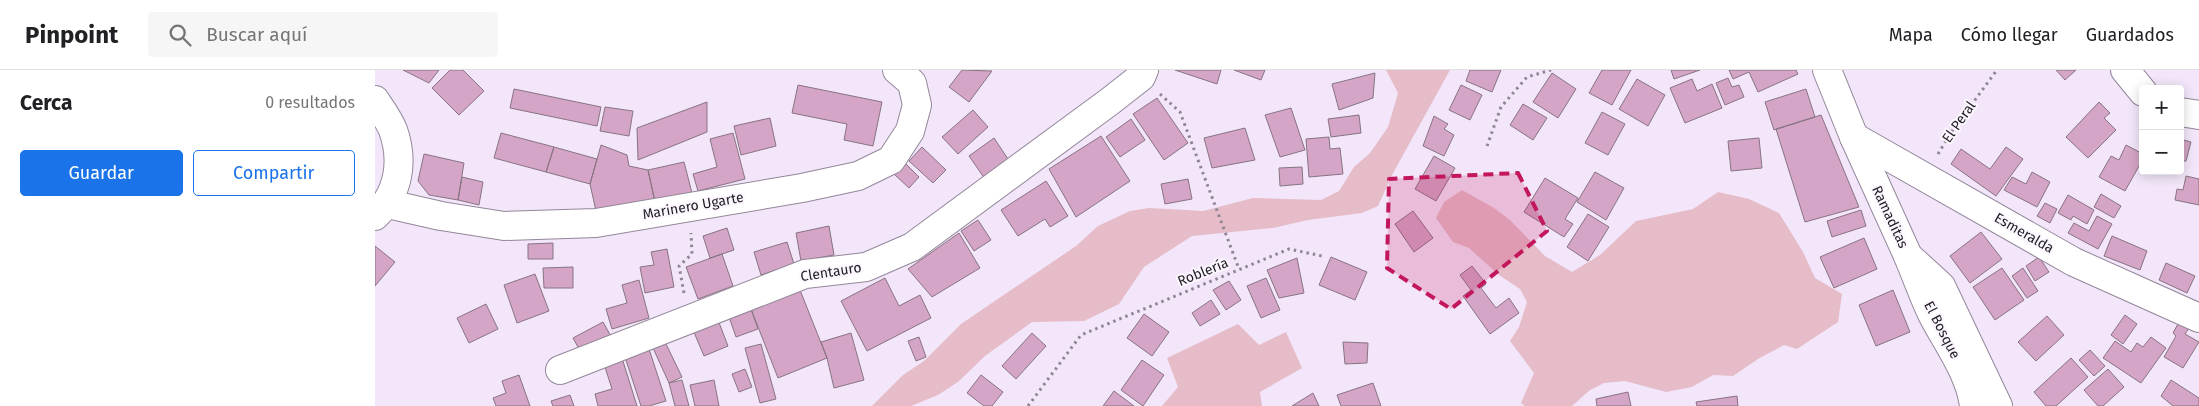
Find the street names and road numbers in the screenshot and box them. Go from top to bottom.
street label: El Peral [1939,98,1979,146]
street label: Ramaditas [1868,183,1912,251]
street label: Marinero Ugarte [641,189,745,223]
street label: Esmeralda [1991,209,2057,257]
street label: Roblería [1175,254,1231,290]
street label: Clentauro [799,259,863,285]
street label: El Bosque [1920,298,1964,362]

